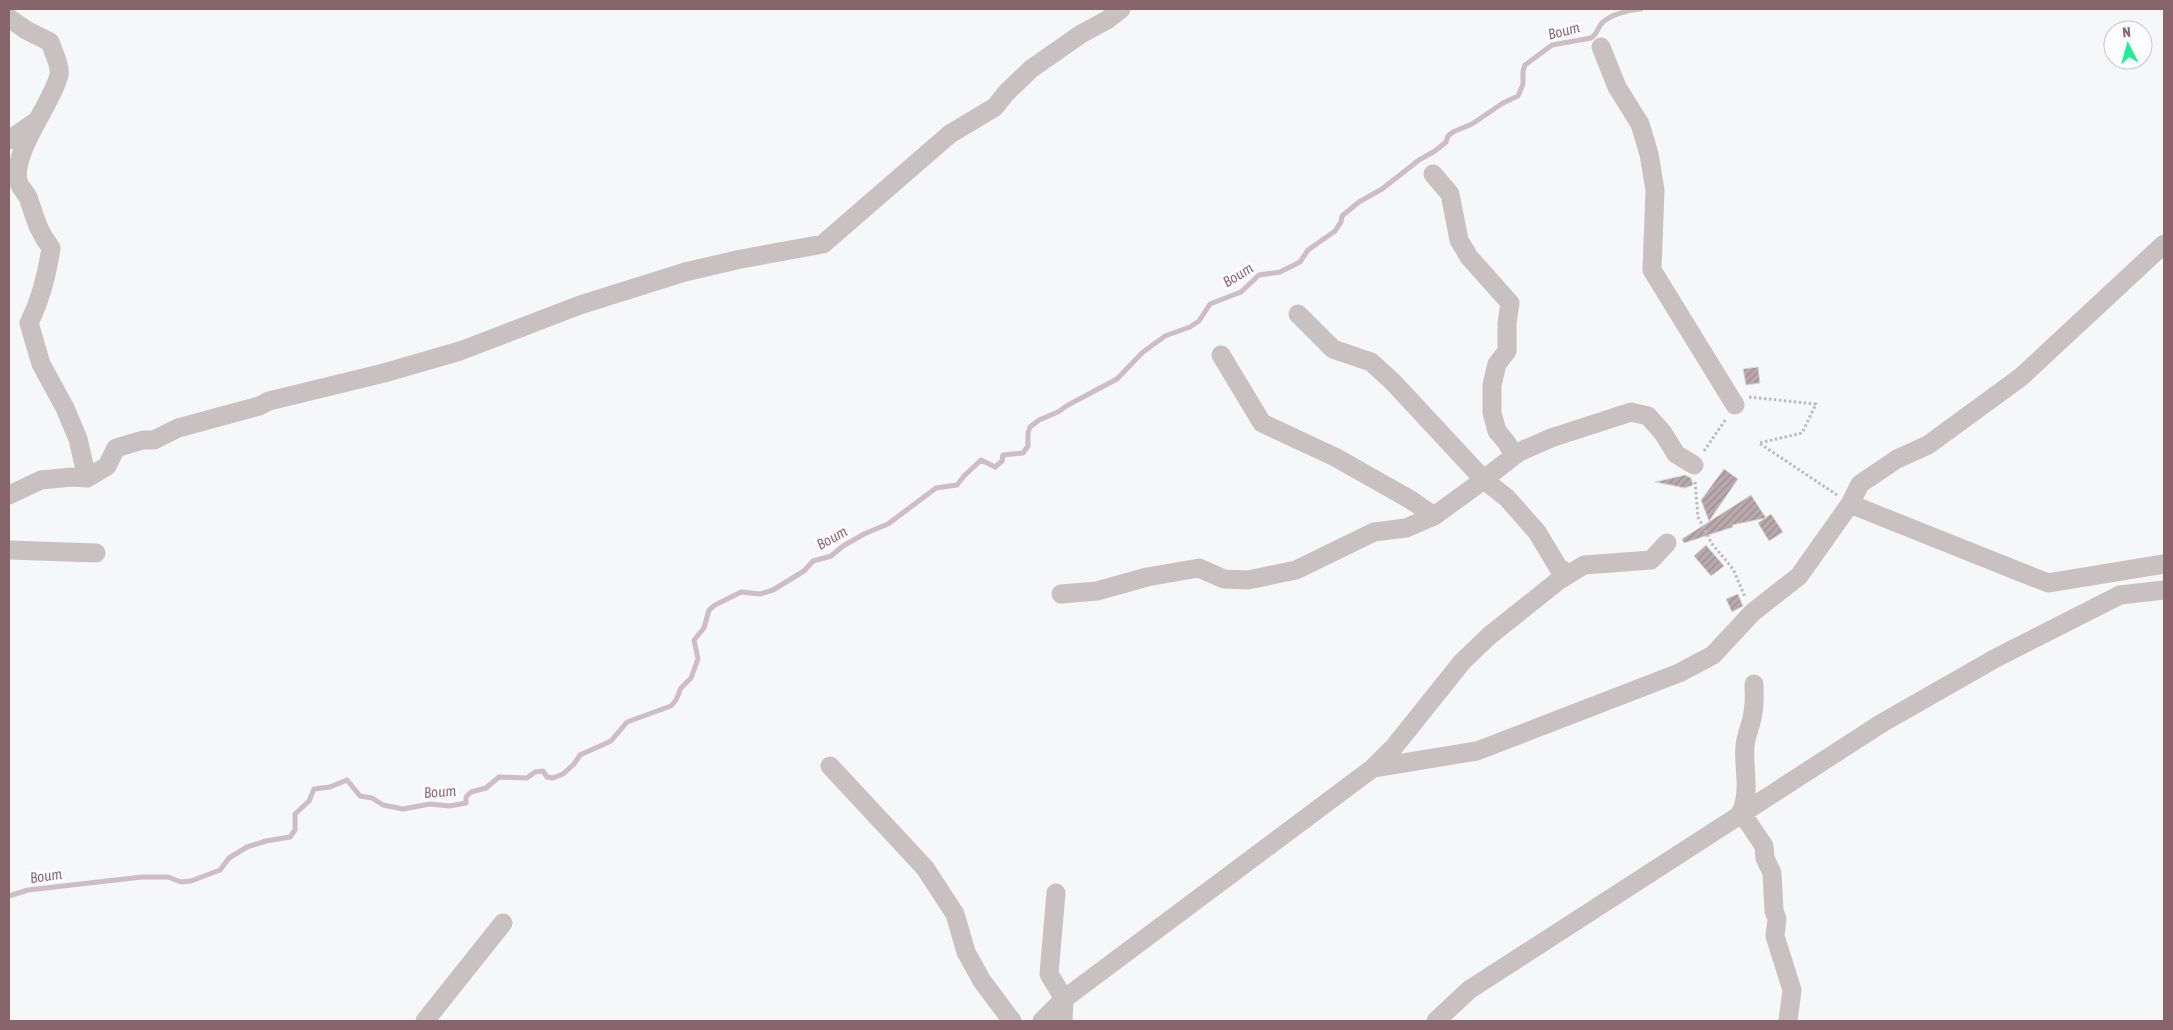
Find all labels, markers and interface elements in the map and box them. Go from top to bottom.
water label: Boum [1546,18,1582,43]
north arrow [2103,20,2153,70]
text: N [2122,24,2132,40]
water label: Boum [1220,259,1256,290]
water label: Boum [814,522,850,553]
water label: Boum [423,782,457,801]
water label: Boum [29,865,63,886]

